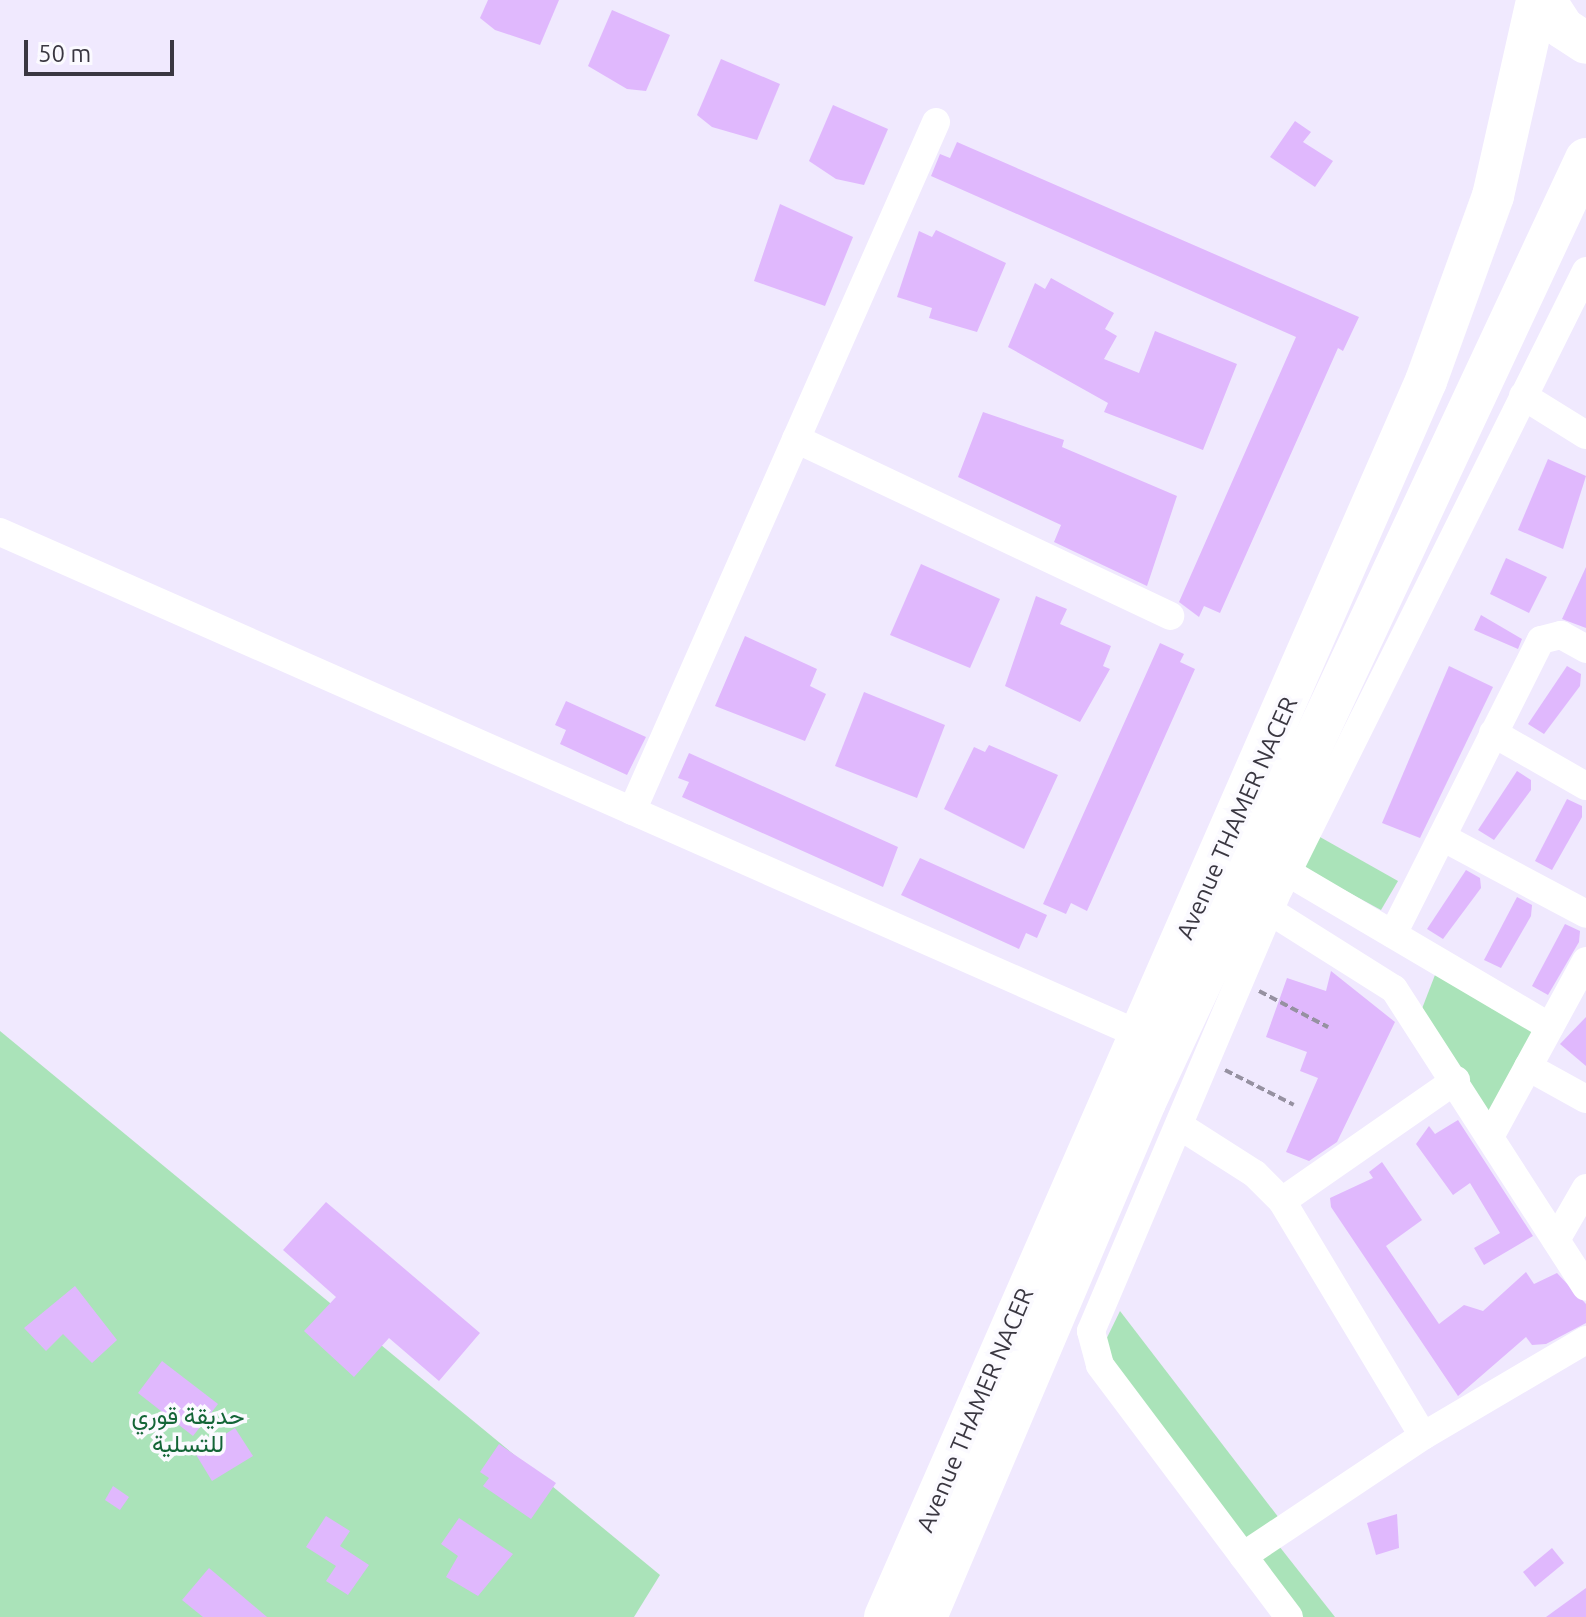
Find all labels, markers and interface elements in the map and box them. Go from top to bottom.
scale bar [28,24,178,74]
text: 50 m [38,40,91,67]
street label: Avenue THAMER NACER [1170,692,1304,944]
street label: Avenue THAMER NACER [910,1284,1040,1536]
park label: حديقة قوري للتسلية [132,1402,244,1458]

